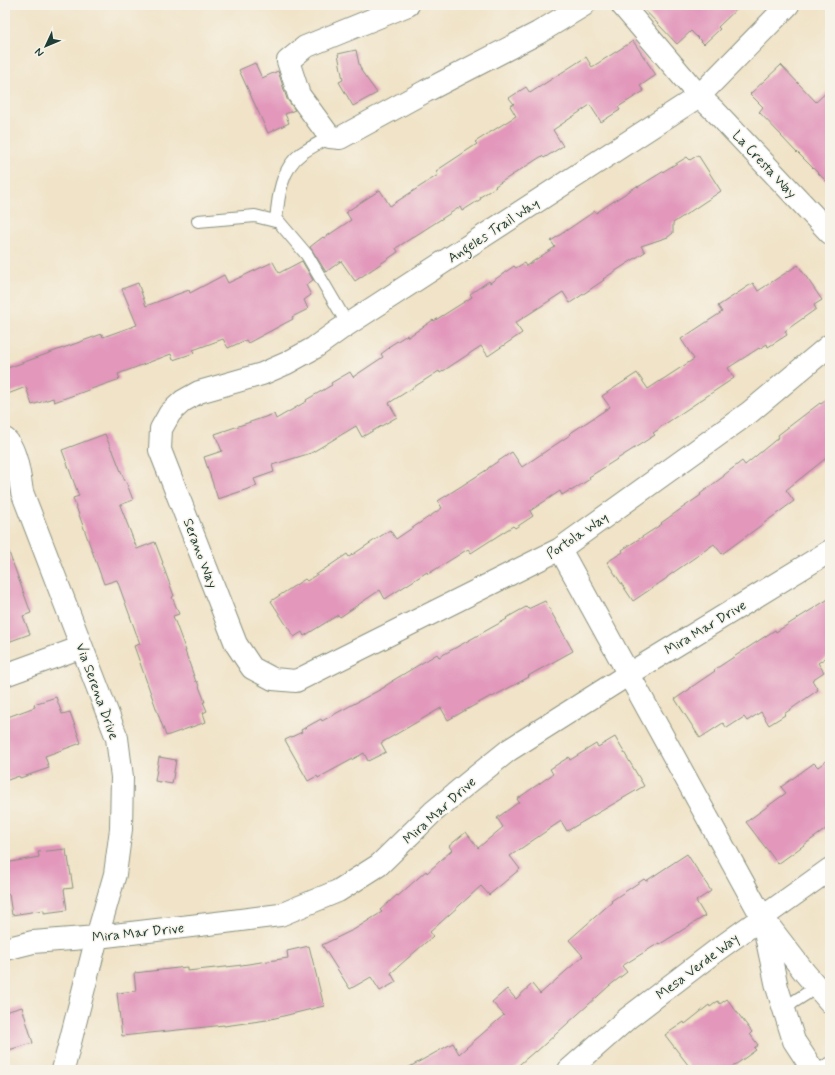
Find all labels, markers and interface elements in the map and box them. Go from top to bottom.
north arrow [26,26,66,66]
text: N [32,45,47,60]
street label: La Cresta Way [728,127,800,202]
street label: Angeles Trail Way [444,195,544,269]
street label: Portola Way [543,509,612,563]
street label: Serano Way [178,516,222,591]
street label: Mira Mar Drive [661,596,750,659]
street label: Via Serena Drive [71,641,123,742]
street label: Mira Mar Drive [399,773,480,848]
street label: Mira Mar Drive [91,919,185,947]
street label: Mesa Verde Way [652,930,743,1004]

